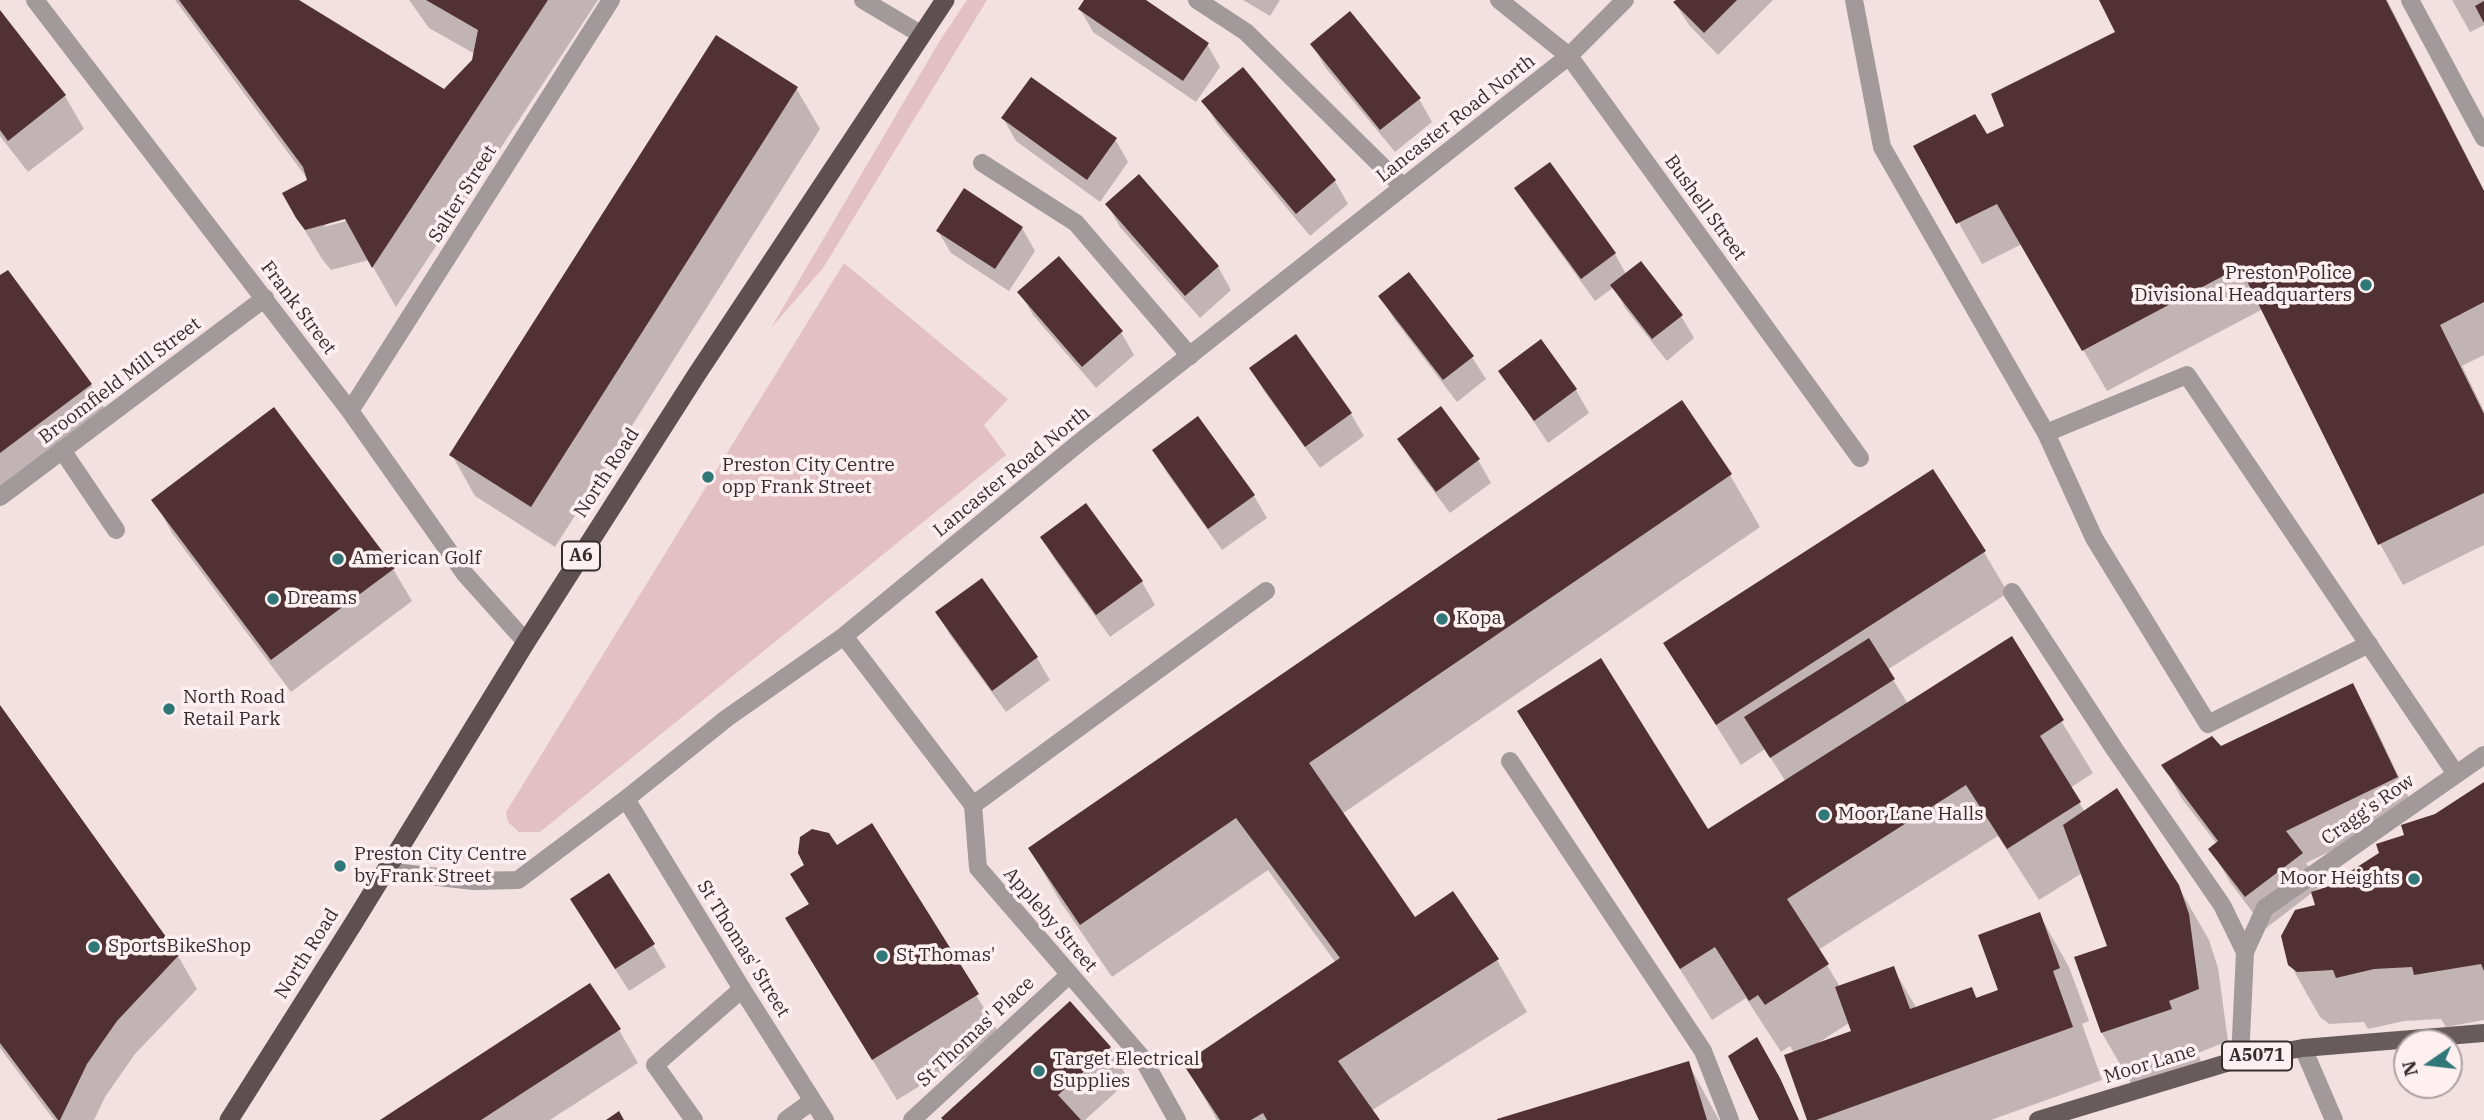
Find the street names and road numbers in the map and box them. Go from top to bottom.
street label: Lancaster Road North [1372,50,1540,188]
street label: Salter Street [424,141,502,247]
street label: Bushell Street [1659,151,1751,265]
street label: Frank Street [255,257,341,359]
street label: Broomfield Mill Street [35,313,205,449]
street label: Lancaster Road North [929,402,1095,542]
street label: North Road [570,424,644,522]
road number: A6 [562,542,600,570]
street label: Cragg's Row [2317,770,2419,850]
street label: Appleby Street [998,863,1102,977]
street label: St Thomas' Street [692,876,794,1022]
street label: North Road [270,905,344,1003]
street label: St Thomas' Place [913,972,1039,1092]
street label: Moor Lane [2101,1039,2199,1089]
road number: A5071 [2222,1042,2292,1070]

